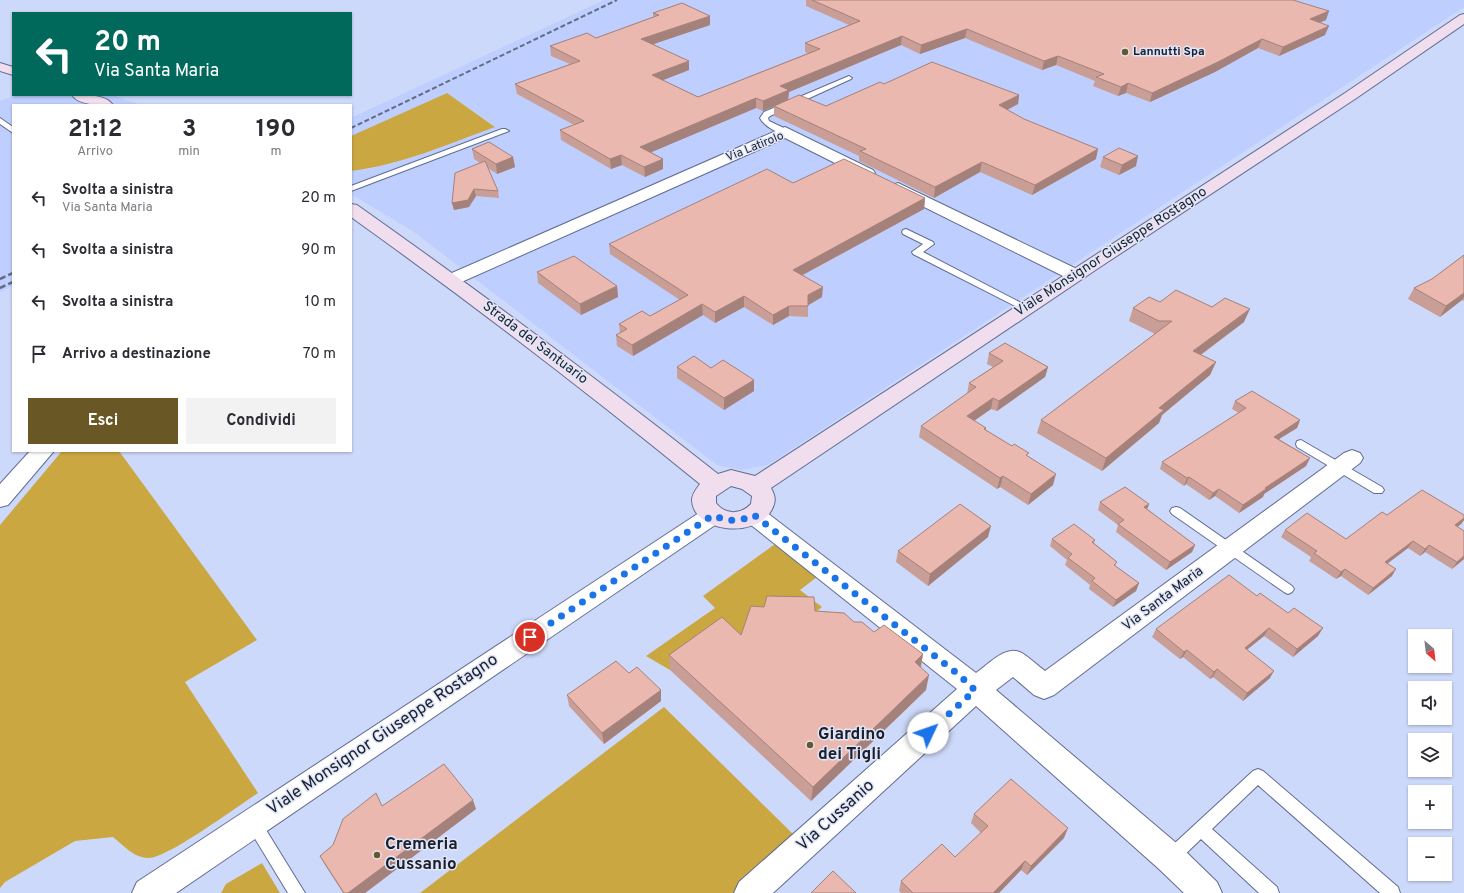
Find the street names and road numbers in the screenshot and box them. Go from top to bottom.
street label: Via Latirolo [724,128,787,166]
street label: Viale Monsignor Giuseppe Rostagno [1012,183,1210,321]
street label: Strada del Santuario [479,298,591,388]
street label: Via Santa Maria [1119,563,1207,635]
street label: Viale Monsignor Giuseppe Rostagno [263,649,503,821]
street label: Via Cussanio [793,775,879,857]

